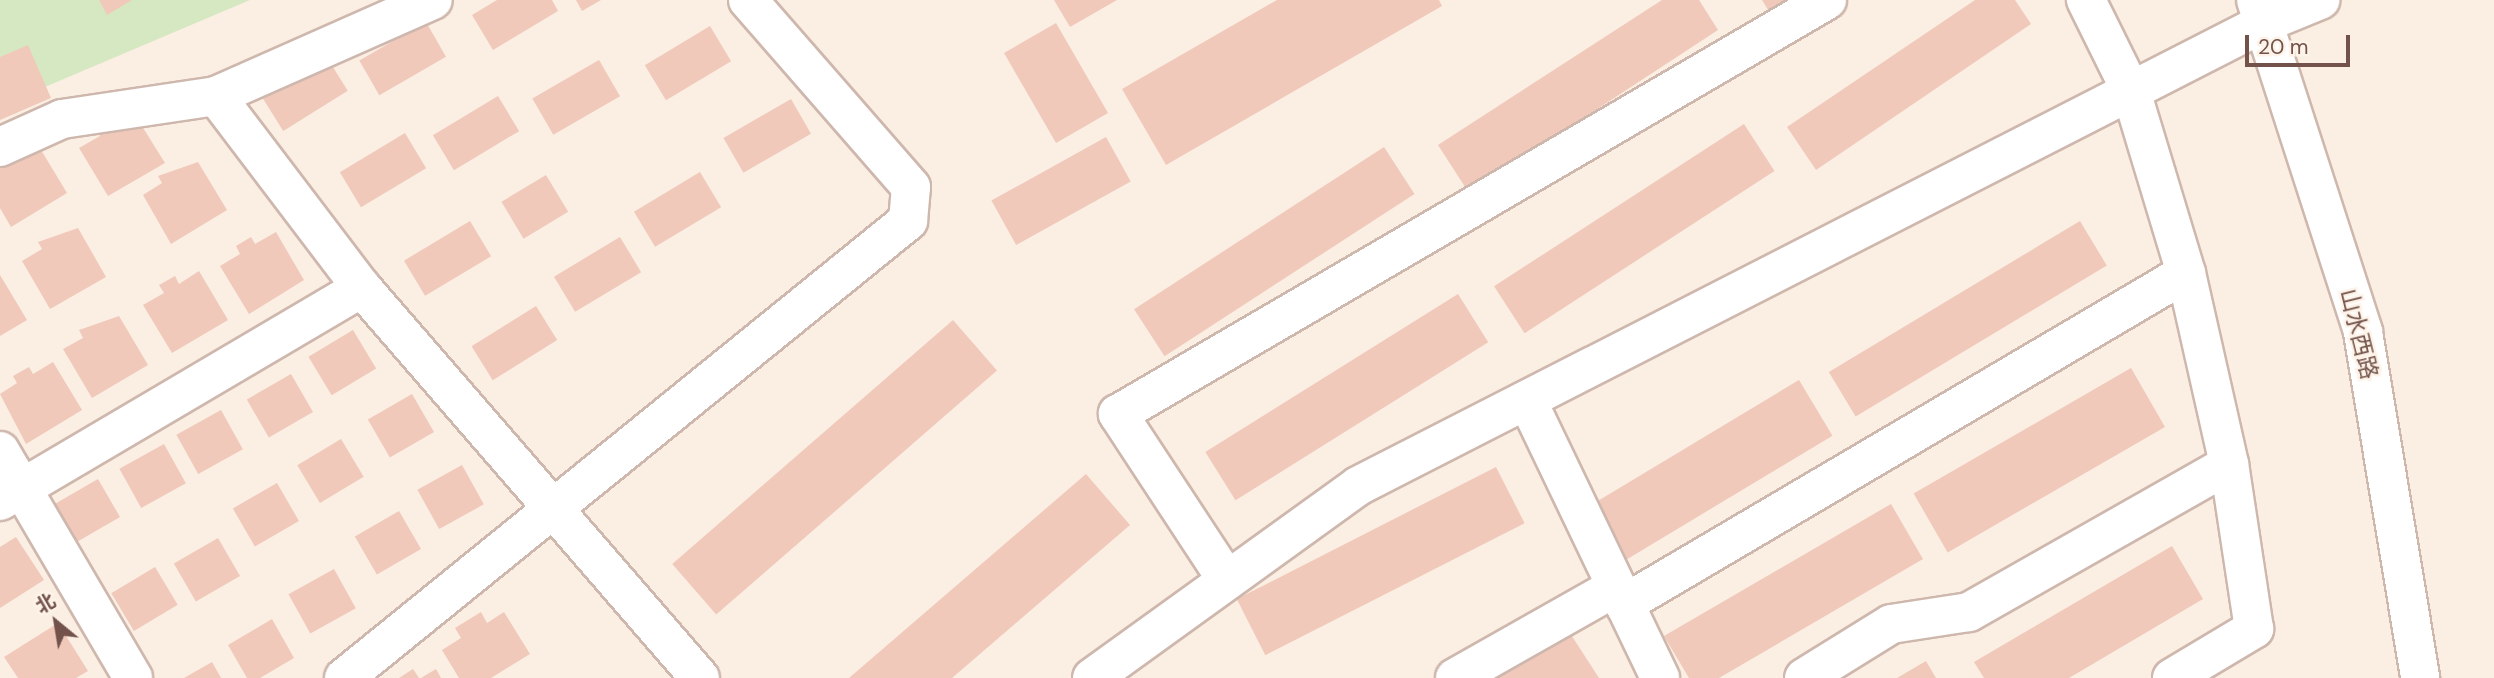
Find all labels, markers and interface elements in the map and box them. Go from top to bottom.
scale bar [2249,21,2354,65]
text: 20 m [2258,33,2309,61]
street label: 山水西路 [2334,286,2384,382]
north arrow [21,587,91,657]
text: 北 [31,588,60,619]

